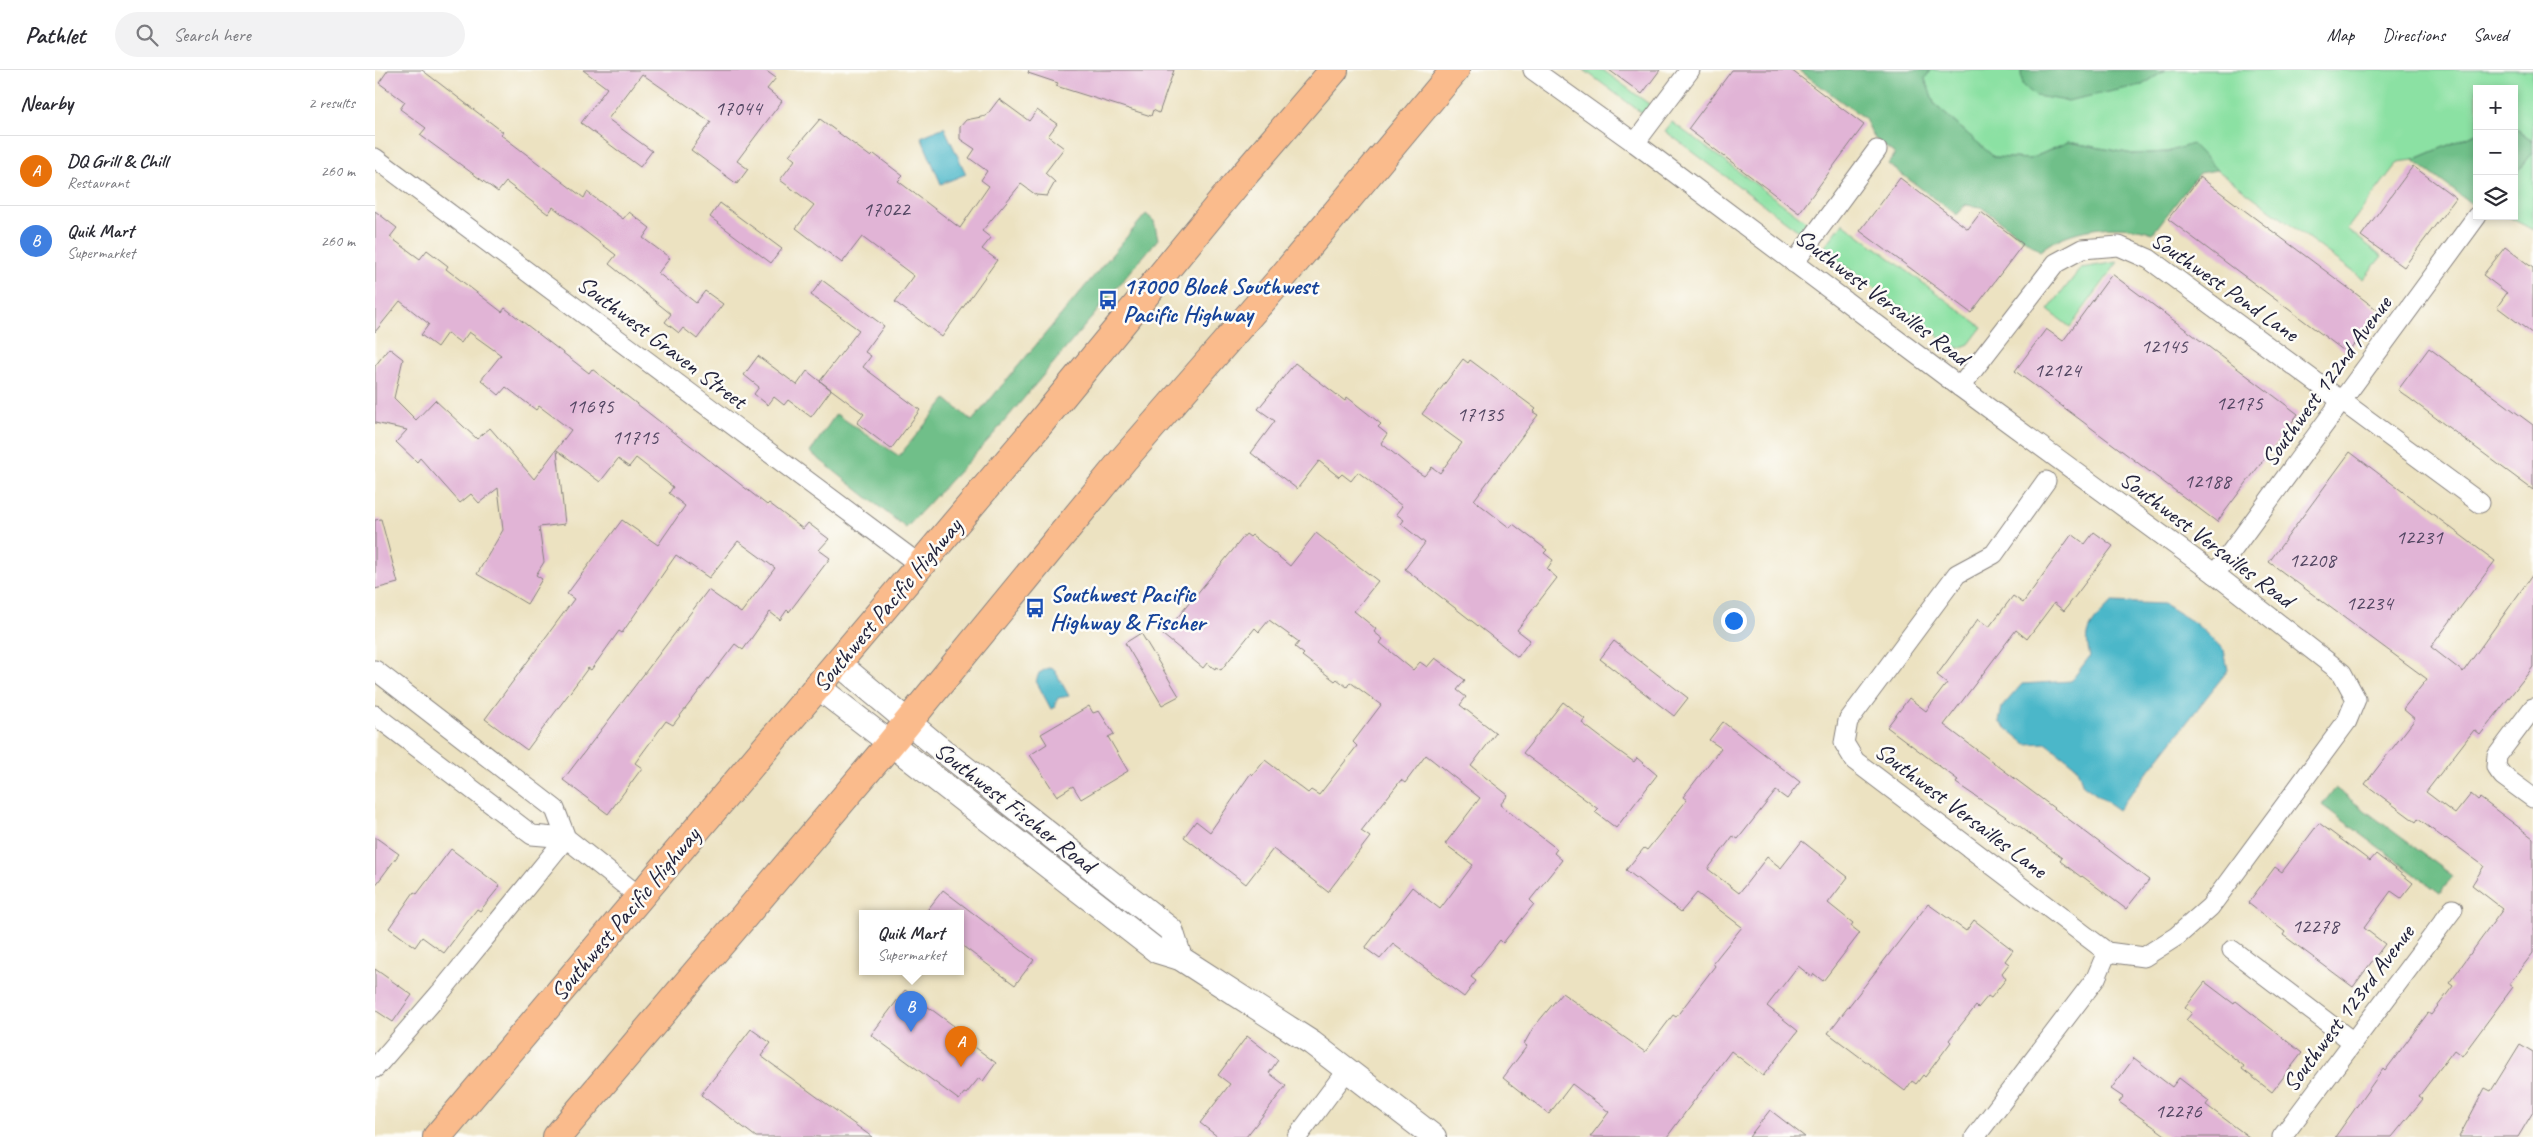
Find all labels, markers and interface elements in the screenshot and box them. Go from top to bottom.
search box [115,12,465,57]
text: Pathlet [25,20,85,50]
icon: search [133,21,161,49]
text: Search here [173,23,251,47]
text: Map [2327,24,2354,46]
text: Directions [2382,24,2445,46]
text: Saved [2473,24,2508,46]
map controls [2473,85,2518,220]
button: + [2473,85,2518,130]
text: Nearby [20,90,73,116]
text: 2 results [308,93,355,113]
house number: 17044 [714,95,764,121]
button: − [2473,130,2518,175]
text: DQ Grill & Chill [67,149,168,173]
text: A [32,161,40,181]
text: 260 m [321,161,355,181]
text: Restaurant [67,173,129,193]
button: layers [2473,175,2518,220]
house number: 17022 [862,196,911,222]
text: Quik Mart [67,219,134,243]
street label: Southwest Versailles Road [1789,222,1978,374]
street label: Southwest Pond Lane [2145,224,2306,349]
text: B [32,231,40,251]
text: 260 m [321,231,355,251]
text: Supermarket [67,243,135,263]
street label: Southwest Graven Street [571,269,754,417]
place label: 17000 Block Southwest Pacific Highway [1123,271,1320,329]
street label: Southwest 122nd Avenue [2254,288,2399,472]
bus stop icon: 17000 Block Southwest Pacific Highway [1097,289,1119,311]
house number: 12145 [2140,333,2189,359]
house number: 12124 [2033,357,2083,383]
house number: 12175 [2215,390,2264,416]
house number: 11695 [566,393,615,419]
house number: 17135 [1456,401,1505,427]
house number: 11715 [611,424,660,450]
street label: Southwest Versailles Road [2114,464,2303,616]
house number: 12188 [2183,468,2233,494]
street label: Southwest Pacific Highway [806,511,970,698]
house number: 12231 [2395,524,2444,550]
house number: 12208 [2288,547,2338,573]
place label: Southwest Pacific Highway & Fischer [1050,579,1207,637]
house number: 12234 [2345,590,2395,616]
bus stop icon: Southwest Pacific Highway & Fischer [1024,597,1046,619]
your location [1721,608,1747,634]
street label: Southwest Fischer Road [928,735,1104,881]
street label: Southwest Versailles Lane [1869,735,2055,886]
street label: Southwest Pacific Highway [544,820,708,1007]
popup [859,910,964,975]
house number: 12278 [2291,913,2341,939]
street label: Southwest 123rd Avenue [2275,917,2422,1097]
text: Quik Mart [877,921,944,945]
text: Supermarket [877,945,946,965]
pin: B [895,991,927,1032]
pin: A [945,1026,977,1067]
house number: 12276 [2154,1098,2202,1124]

